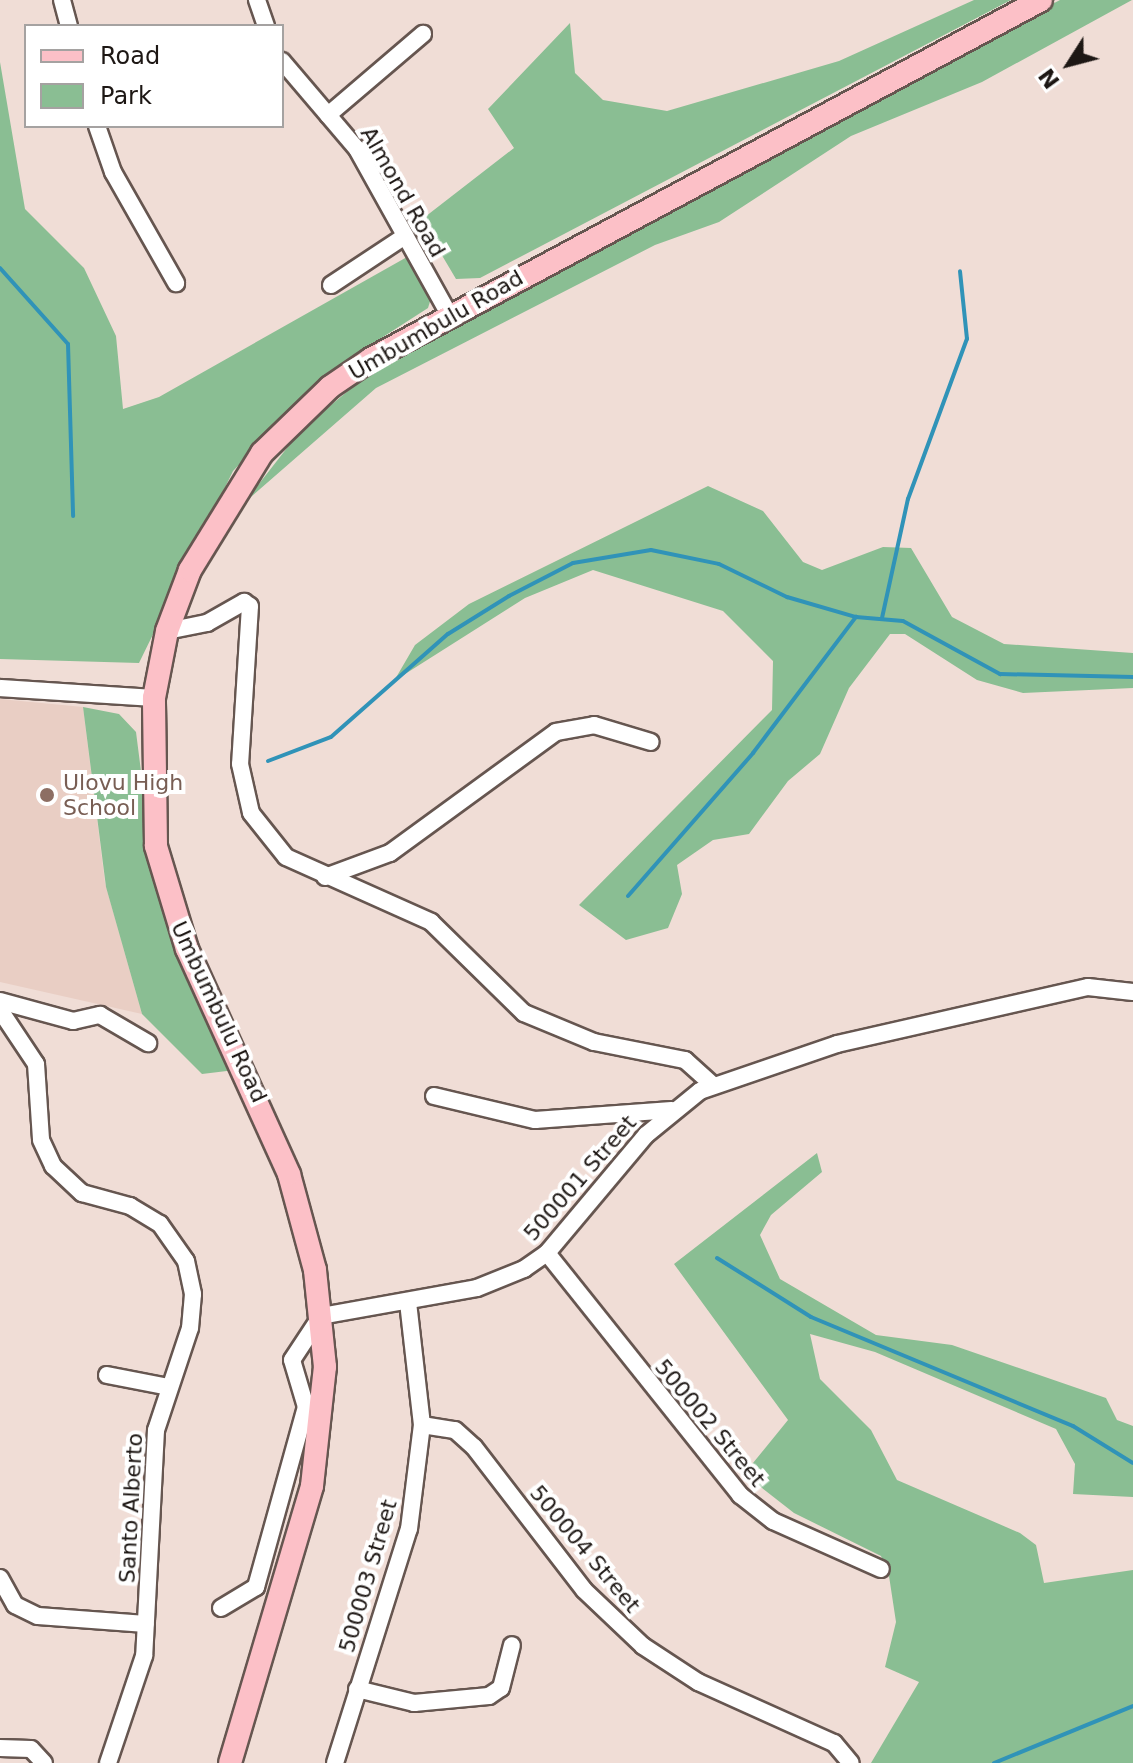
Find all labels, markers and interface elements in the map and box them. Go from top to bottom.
legend [24,24,284,128]
north arrow [1029,24,1109,104]
text: Road [100,42,160,70]
text: N [1034,64,1065,93]
text: Park [100,82,152,110]
street label: Almond Road [355,122,451,262]
street label: Umbumbulu Road [344,264,528,386]
place label: Ulovu High School [63,769,183,820]
marker: Ulovu High School [38,786,56,804]
street label: Umbumbulu Road [165,917,273,1107]
street label: 500001 Street [518,1110,642,1246]
street label: 500002 Street [649,1354,771,1492]
street label: Santo Alberto [114,1432,148,1584]
street label: 500004 Street [524,1480,646,1618]
street label: 500003 Street [334,1497,402,1655]

